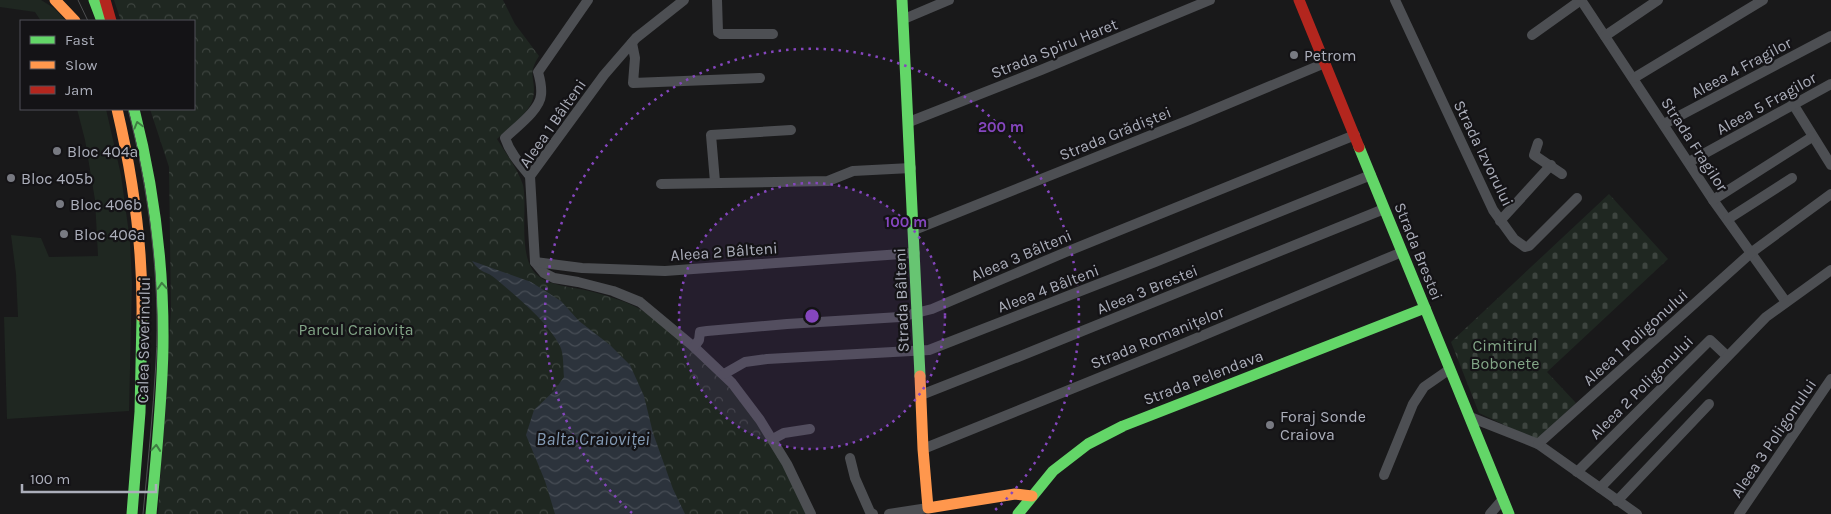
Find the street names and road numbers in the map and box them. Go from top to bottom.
street label: Strada Spiru Haret [988,14,1120,83]
street label: Aleea 4 Fragilor [1688,33,1795,102]
street label: Aleea 5 Fragilor [1713,68,1820,139]
street label: Aleea 1 Bâlteni [515,75,590,171]
street label: Strada Fragilor [1657,94,1732,195]
street label: Strada Izvorului [1450,97,1517,209]
street label: Strada Grădiștei [1056,102,1174,165]
street label: Strada Brestei [1390,200,1447,303]
street label: Aleea 3 Bâlteni [968,226,1075,285]
street label: Aleea 2 Bâlteni [670,238,778,265]
street label: Strada Bâlteni [890,248,913,352]
street label: Aleea 4 Bâlteni [995,260,1102,317]
street label: Aleea 3 Brestei [1094,261,1200,318]
street label: Calea Severinului [133,276,154,404]
street label: Aleea 1 Poligonului [1579,285,1692,389]
street label: Strada Romanițelor [1088,302,1227,373]
street label: Aleea 2 Poligonului [1586,332,1697,443]
street label: Strada Pelendava [1141,346,1266,409]
street label: Aleea 3 Poligonului [1727,375,1820,501]

